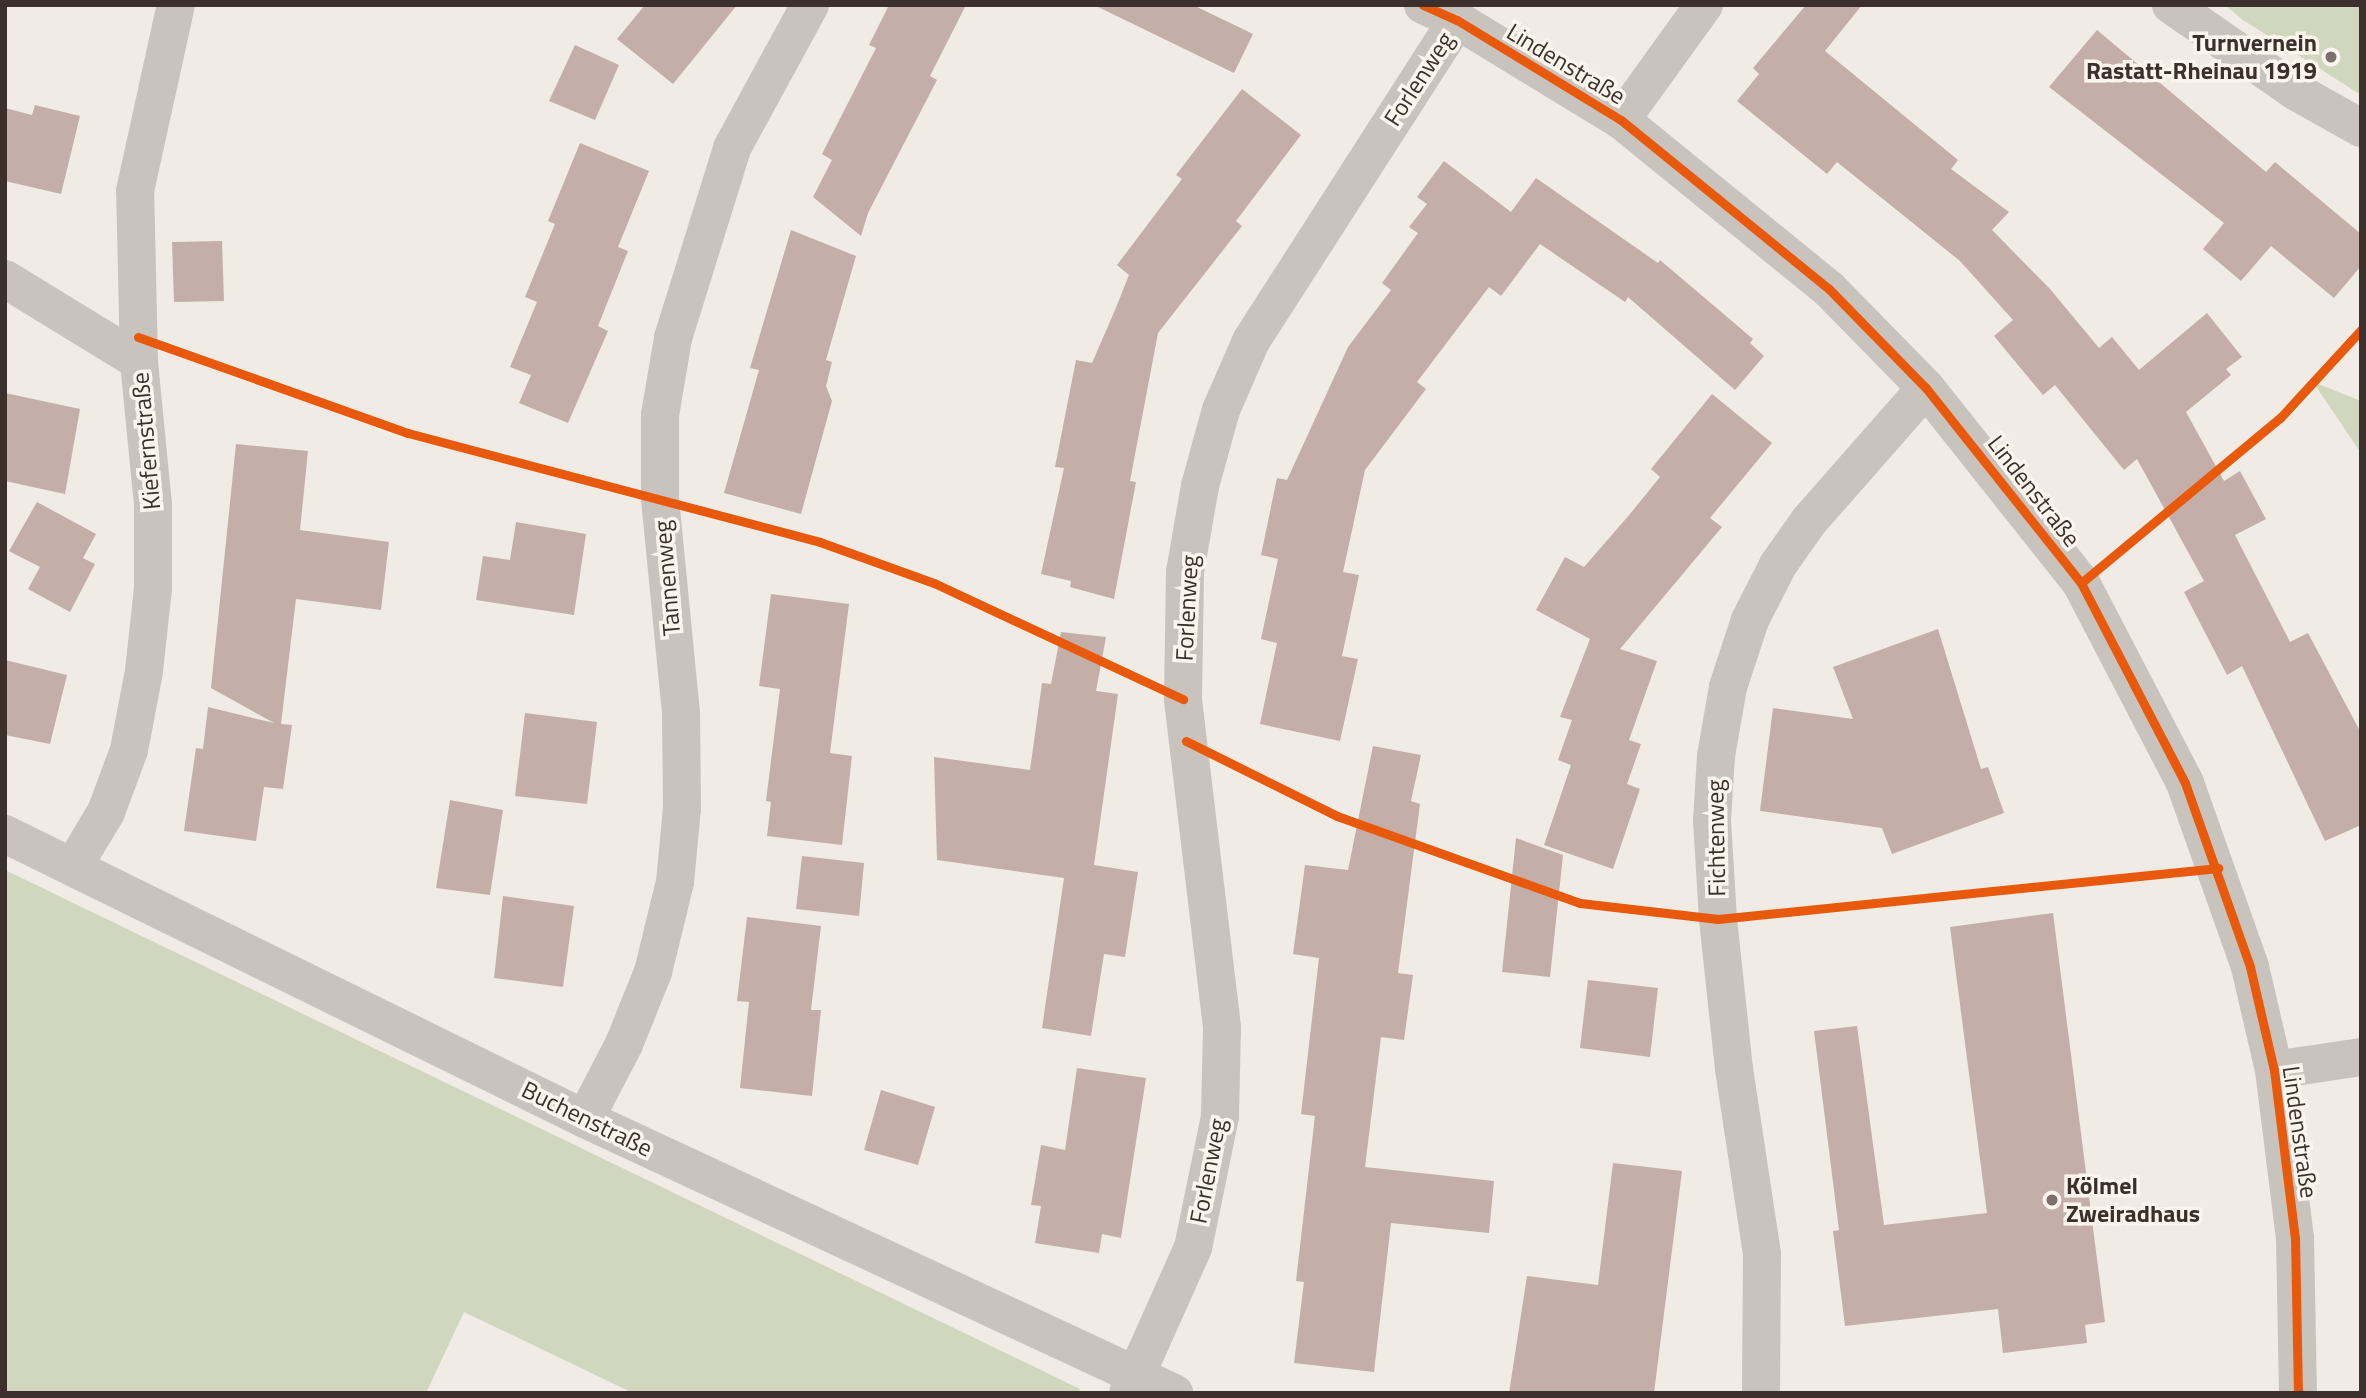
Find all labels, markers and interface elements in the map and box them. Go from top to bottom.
street label: Lindenstraße [1502,17,1630,111]
street label: Forlenweg [1378,27,1460,131]
place label: Turnvernein Rastatt-Rheinau 1919 [2086,29,2317,85]
marker: Turnvernein Rastatt-Rheinau 1919 [2323,49,2339,65]
street label: Kiefernstraße [126,371,166,511]
street label: Lindenstraße [1982,430,2086,552]
street label: Tannenweg [648,519,686,637]
street label: Forlenweg [1170,554,1204,662]
street label: Fichtenweg [1701,779,1731,897]
street label: Lindenstraße [2276,1064,2324,1200]
street label: Buchenstraße [517,1075,657,1163]
street label: Forlenweg [1184,1116,1232,1226]
place label: Kölmel Zweiradhaus [2066,1172,2200,1228]
marker: Kölmel Zweiradhaus [2044,1192,2060,1208]

